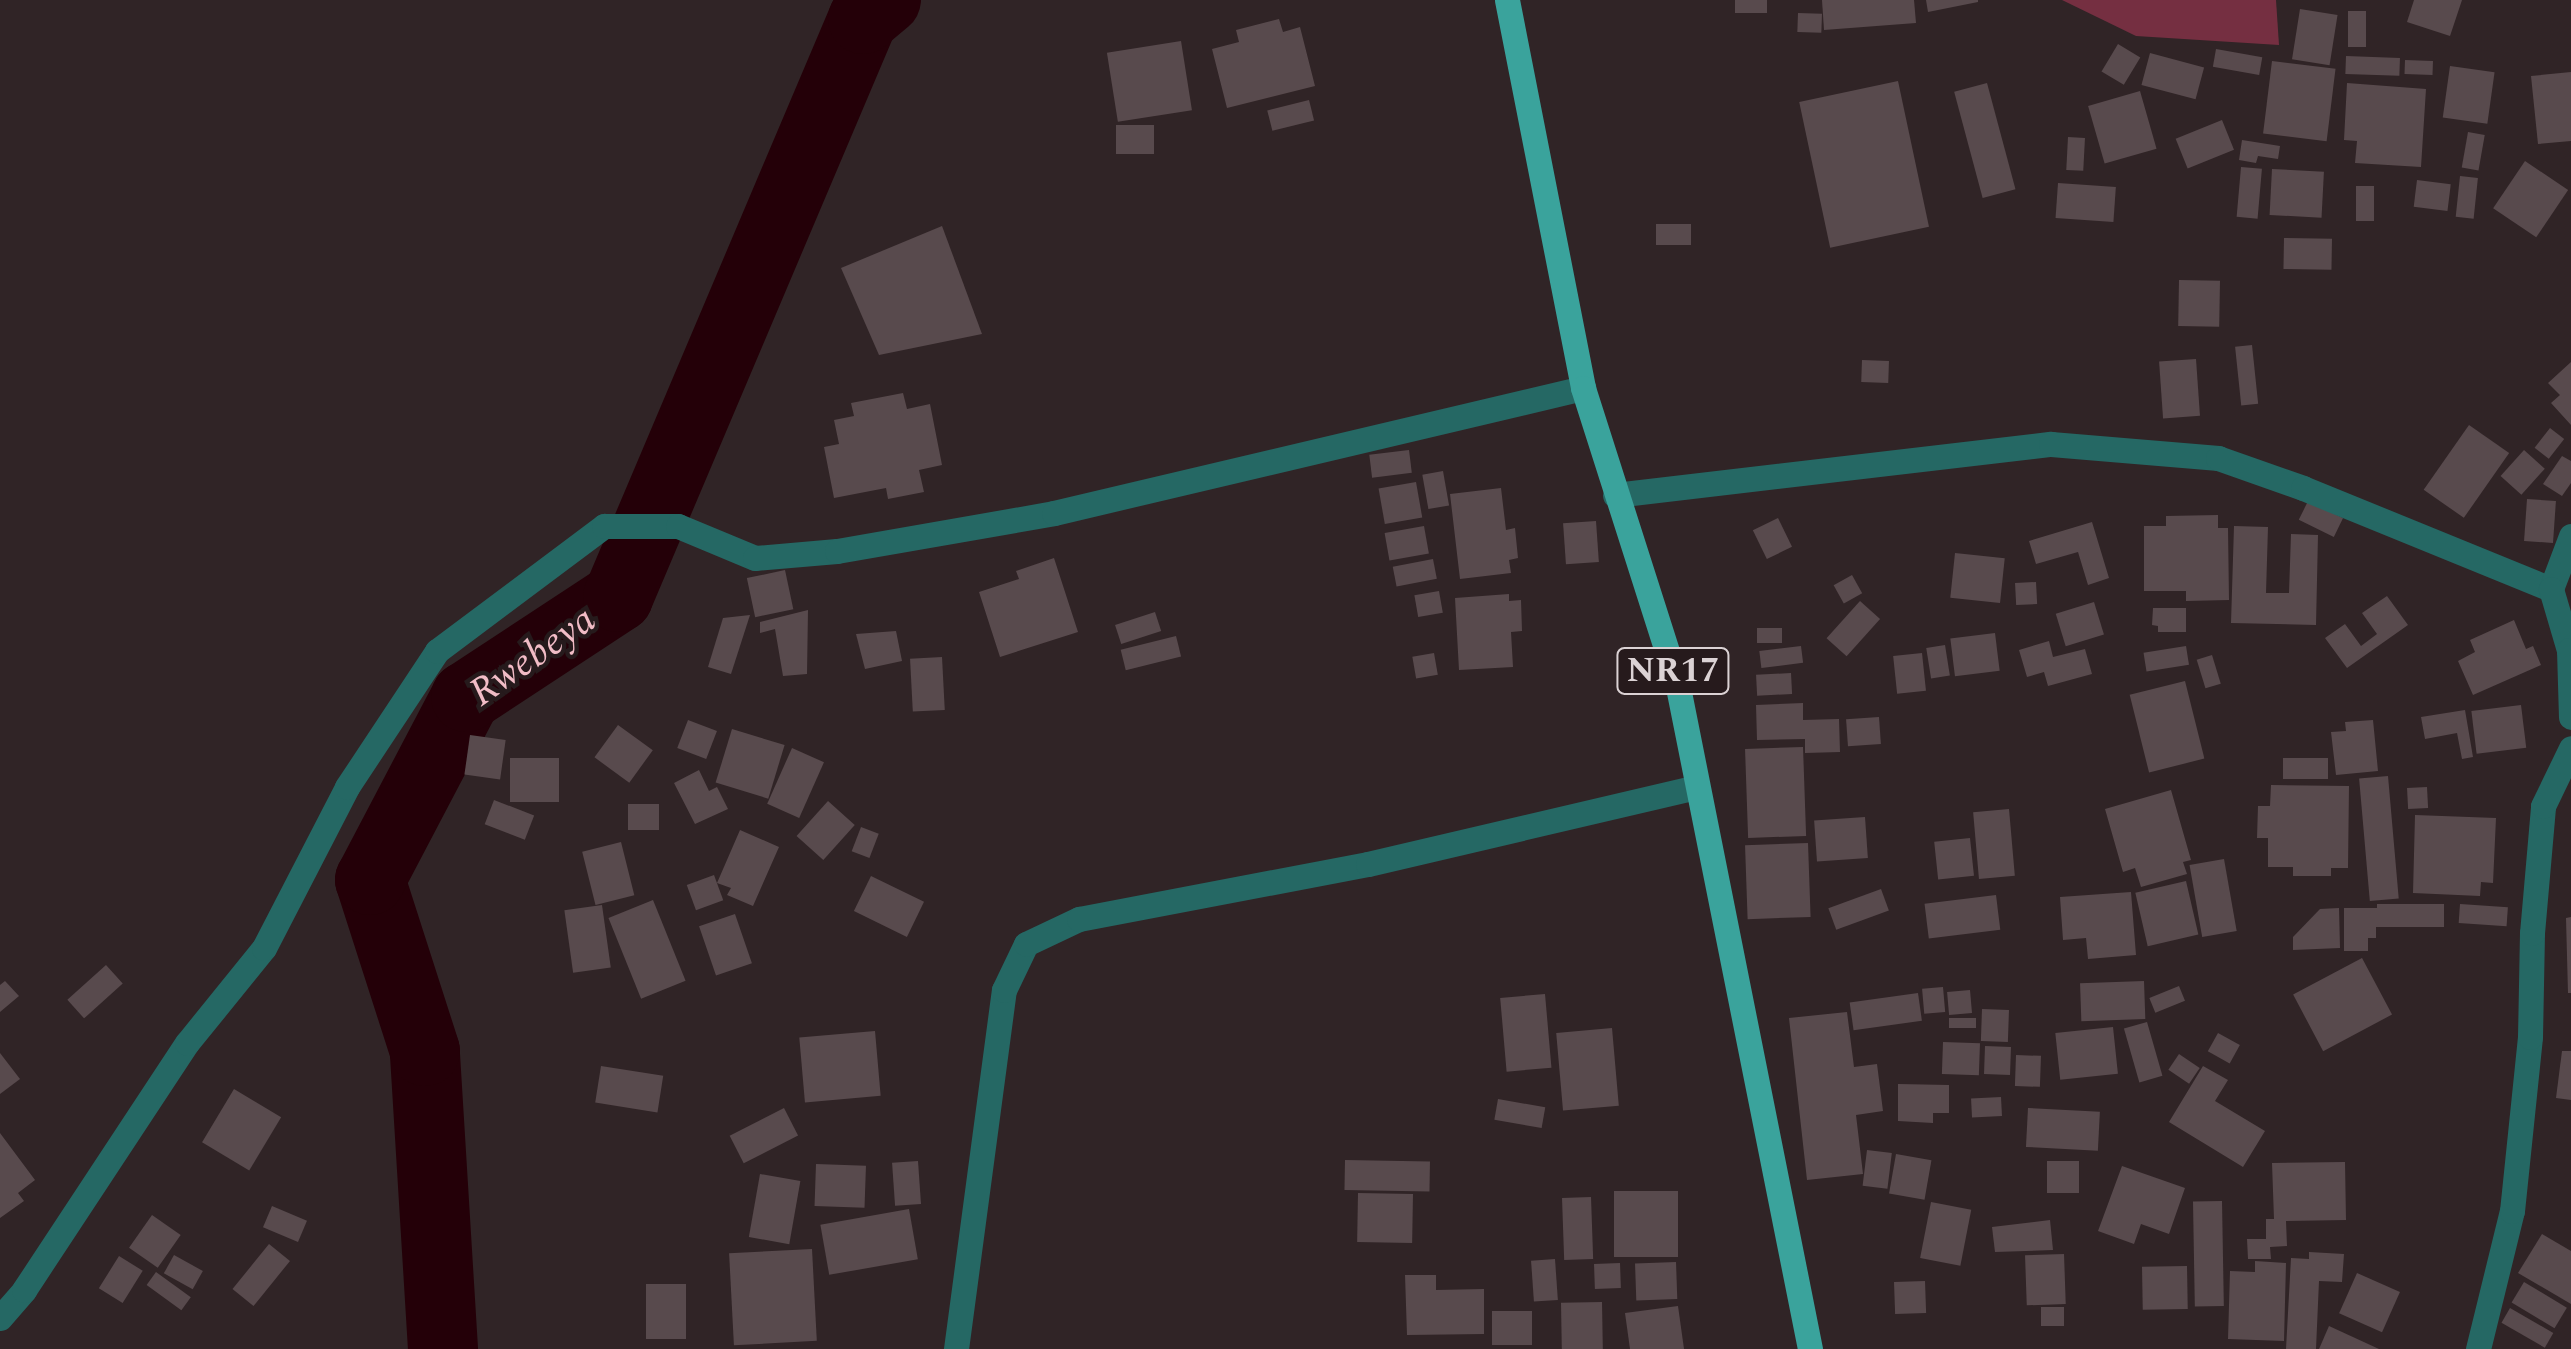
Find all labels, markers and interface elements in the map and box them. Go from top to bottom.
water label: Rwebeya [461,596,605,718]
road number: NR17 [1616,641,1730,701]

